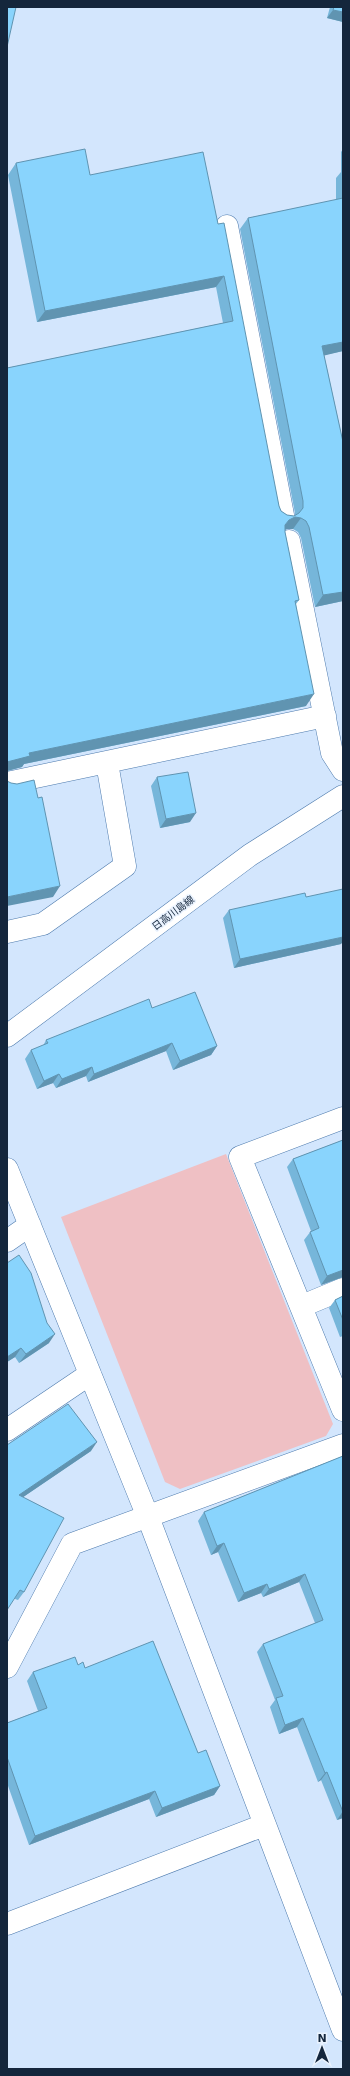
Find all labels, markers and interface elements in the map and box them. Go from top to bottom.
street label: 日高川島線 [150,894,196,932]
north arrow [302,2028,342,2068]
text: N [317,2032,327,2045]

